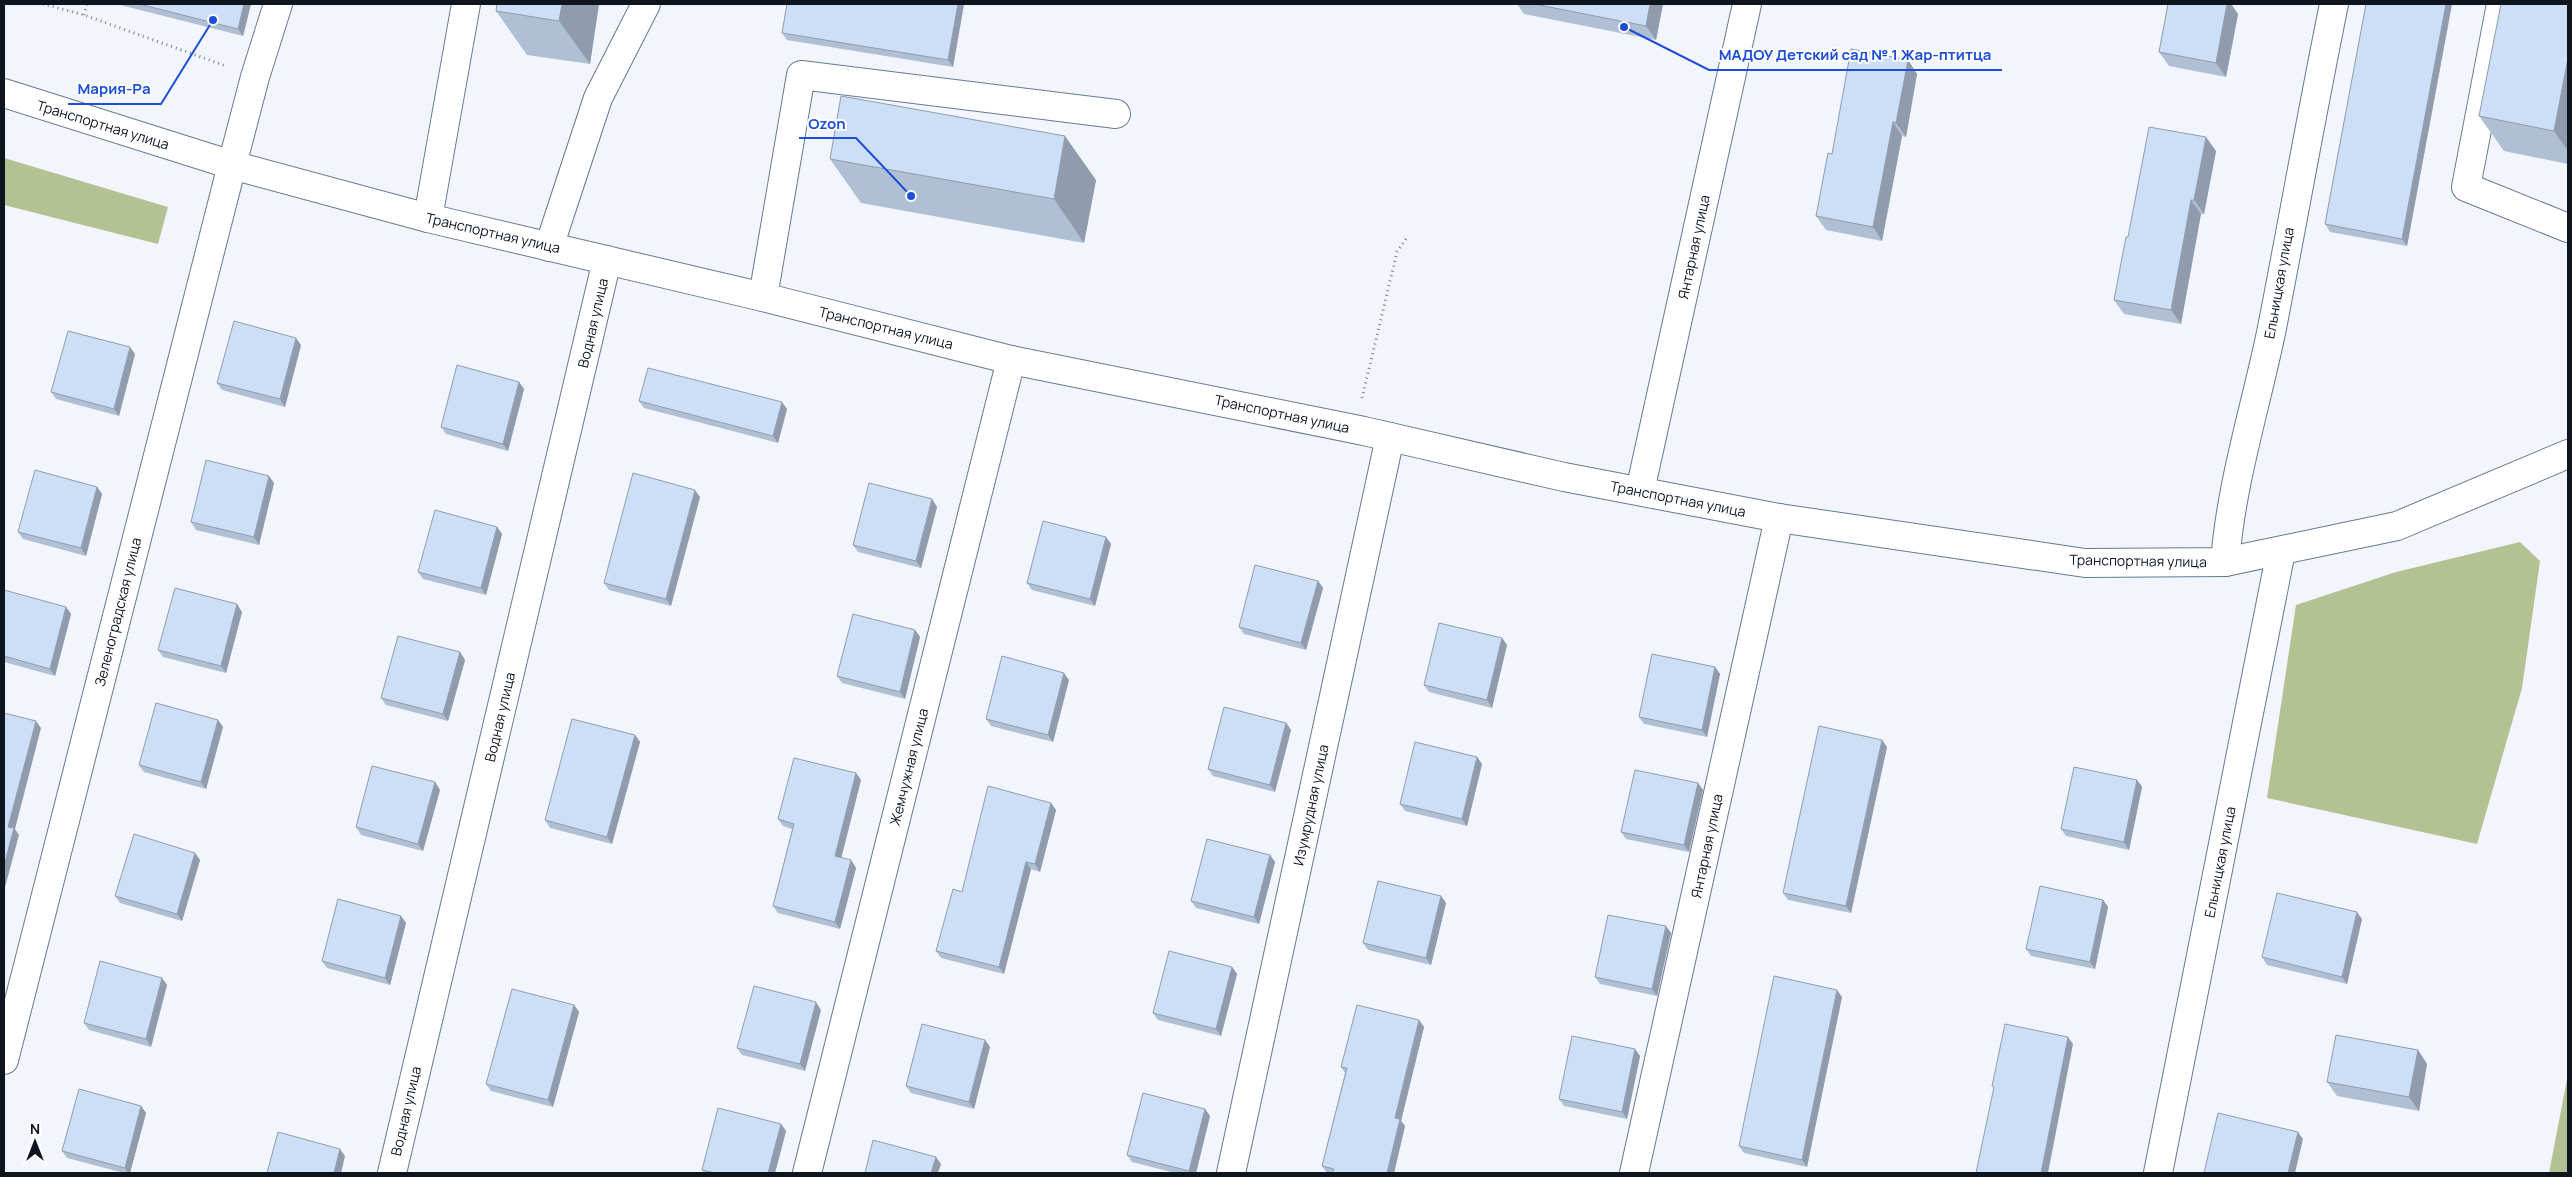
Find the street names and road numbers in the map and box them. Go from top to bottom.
street label: Транспортная улица [35,95,172,154]
street label: Янтарная улица [1673,193,1714,301]
street label: Транспортная улица [424,208,562,257]
street label: Ельницкая улица [2259,226,2298,340]
street label: Водная улица [573,276,612,370]
street label: Транспортная улица [817,302,955,353]
street label: Транспортная улица [1213,390,1351,437]
street label: Транспортная улица [1609,476,1747,521]
street label: Зеленоградская улица [90,535,145,688]
street label: Транспортная улица [2069,550,2207,571]
street label: Водная улица [480,670,519,764]
street label: Жемчужная улица [885,706,932,828]
street label: Изумрудная улица [1288,743,1333,867]
street label: Янтарная улица [1686,792,1727,900]
street label: Ельницкая улица [2199,805,2240,919]
street label: Водная улица [386,1064,425,1158]

